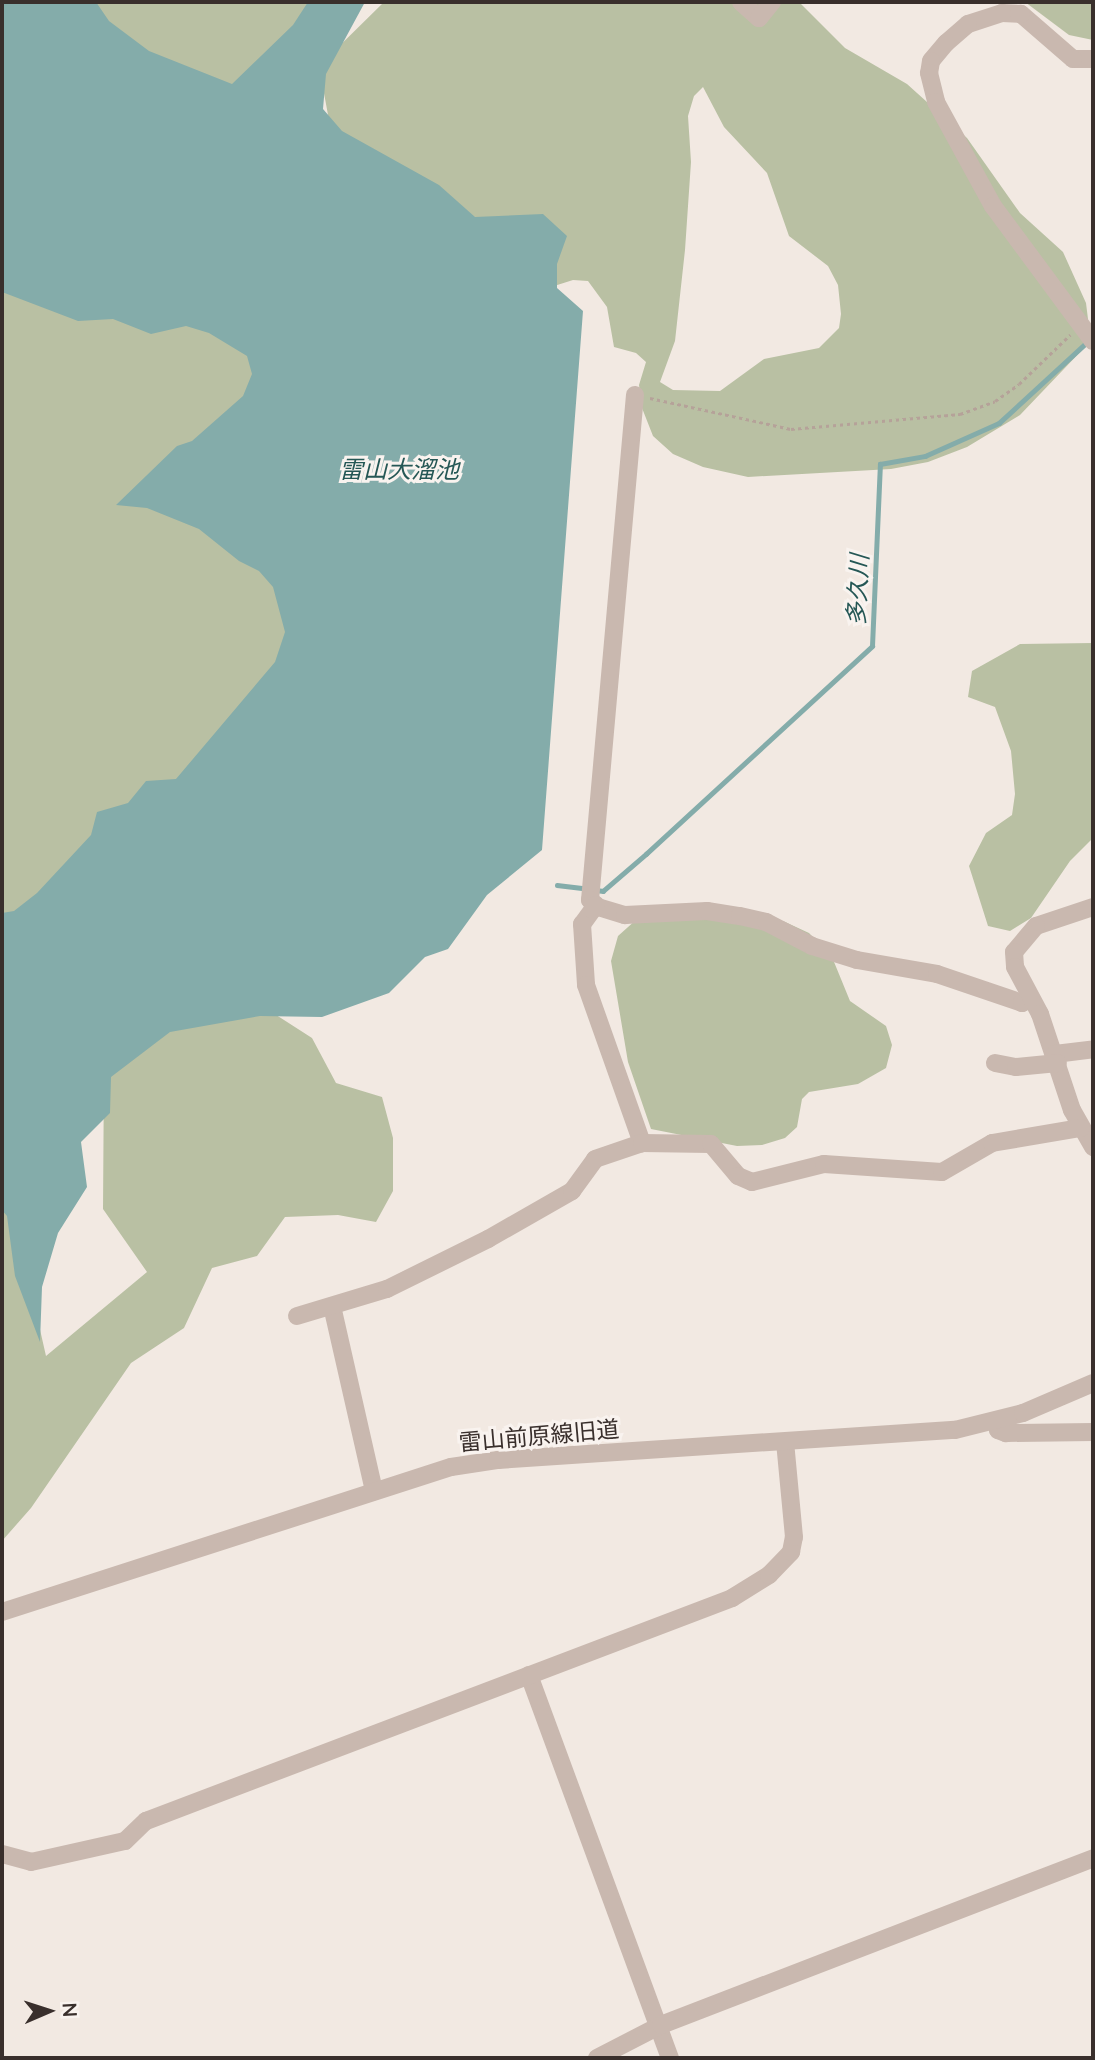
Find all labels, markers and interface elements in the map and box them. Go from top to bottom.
water label: 雷山大溜池 [339,455,459,483]
water label: 多久川 [841,553,873,627]
street label: 雷山前原線旧道 [458,1414,620,1456]
north arrow [14,1976,84,2046]
text: N [59,2002,82,2018]

